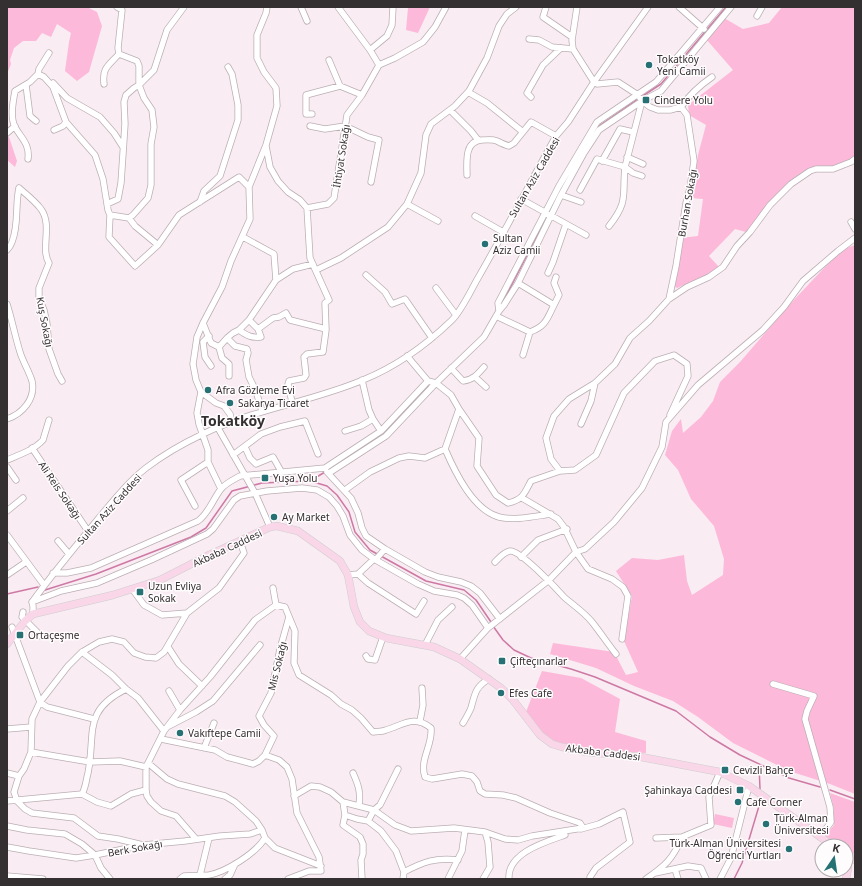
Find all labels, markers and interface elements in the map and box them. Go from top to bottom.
place label: Tokatköy Yeni Camii [657,52,706,78]
marker: Tokatköy Yeni Camii [644,60,654,70]
place label: Cindere Yolu [654,93,713,107]
marker: Cindere Yolu [641,95,651,105]
street label: İhtiyat Sokağı [329,123,353,189]
street label: Sultan Aziz Caddesi [505,134,563,220]
street label: Burhan Sokağı [674,168,700,238]
place label: Sultan Aziz Camii [493,231,540,257]
marker: Sultan Aziz Camii [480,239,490,249]
street label: Kuş Sokağı [33,296,57,348]
place label: Afra Gözleme Evi [216,383,295,397]
marker: Afra Gözleme Evi [203,385,213,395]
place label: Sakarya Ticaret [238,396,310,410]
marker: Sakarya Ticaret [225,398,235,408]
district label: Tokatköy [201,411,265,430]
street label: Ali Reis Sokağı [35,458,85,522]
street label: Sultan Aziz Caddesi [74,471,144,547]
place label: Yuşa Yolu [273,471,318,485]
marker: Yuşa Yolu [260,473,270,483]
place label: Ay Market [282,510,330,524]
marker: Ay Market [269,512,279,522]
street label: Akbaba Caddesi [190,526,264,570]
place label: Uzun Evliya Sokak [148,579,201,605]
marker: Uzun Evliya Sokak [135,587,145,597]
place label: Ortaçeşme [28,628,80,642]
marker: Ortaçeşme [15,630,25,640]
street label: Mis Sokağı [264,640,290,692]
place label: Çifteçınarlar [510,654,567,668]
marker: Çifteçınarlar [497,656,507,666]
place label: Efes Cafe [509,686,552,700]
marker: Efes Cafe [496,688,506,698]
place label: Vakıftepe Camii [188,726,261,740]
marker: Vakıftepe Camii [175,728,185,738]
street label: Akbaba Caddesi [565,740,641,764]
place label: Cevizli Bahçe [733,763,794,777]
marker: Cevizli Bahçe [720,765,730,775]
place label: Şahinkaya Caddesi [644,783,732,797]
marker: Şahinkaya Caddesi [735,785,745,795]
place label: Cafe Corner [746,795,802,809]
marker: Cafe Corner [733,797,743,807]
place label: Türk-Alman Üniversitesi [774,811,829,837]
marker: Türk-Alman Üniversitesi [761,819,771,829]
street label: Berk Sokağı [106,836,164,860]
place label: Türk-Alman Üniversitesi Öğrenci Yurtları [669,836,781,862]
north arrow [814,838,854,878]
text: K [831,840,842,856]
marker: Türk-Alman Üniversitesi Öğrenci Yurtları [784,844,794,854]

